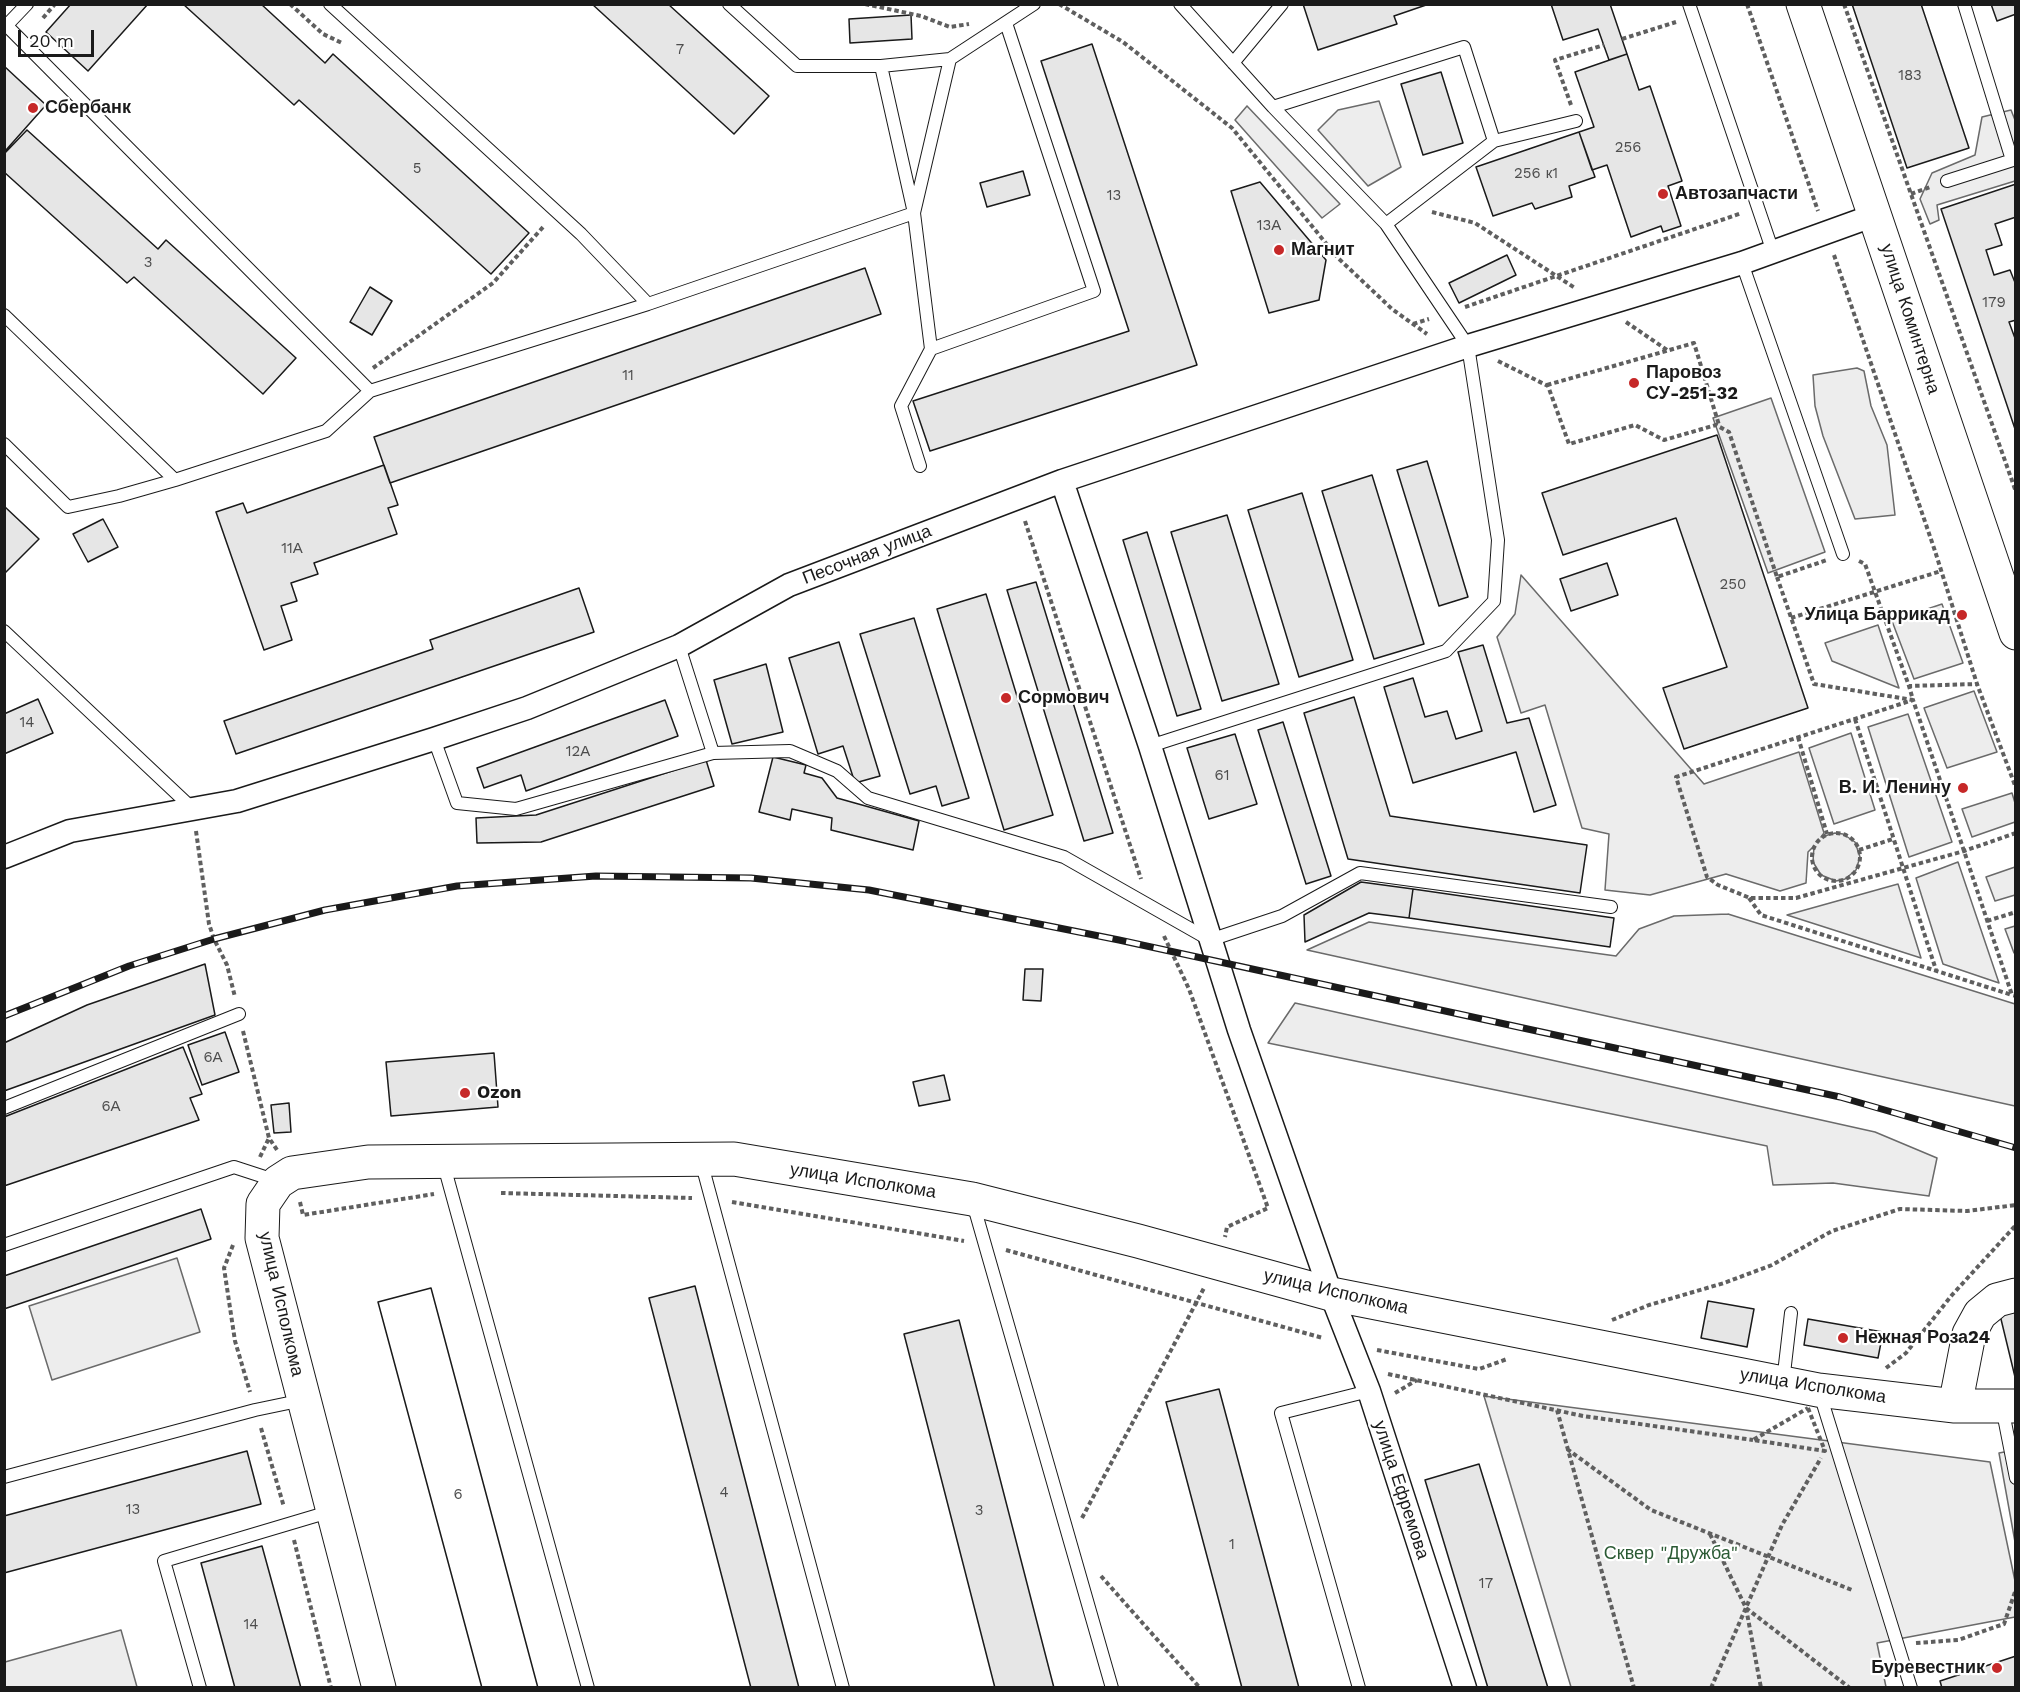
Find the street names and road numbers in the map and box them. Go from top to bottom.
street label: улица Коминтерна [1876,241,1944,397]
street label: Песочная улица [799,520,935,590]
street label: улица Исполкома [788,1159,938,1203]
street label: улица Исполкома [254,1230,308,1378]
street label: улица Исполкома [1262,1265,1410,1319]
street label: улица Исполкома [1738,1364,1888,1408]
street label: улица Ефремова [1368,1418,1434,1562]

